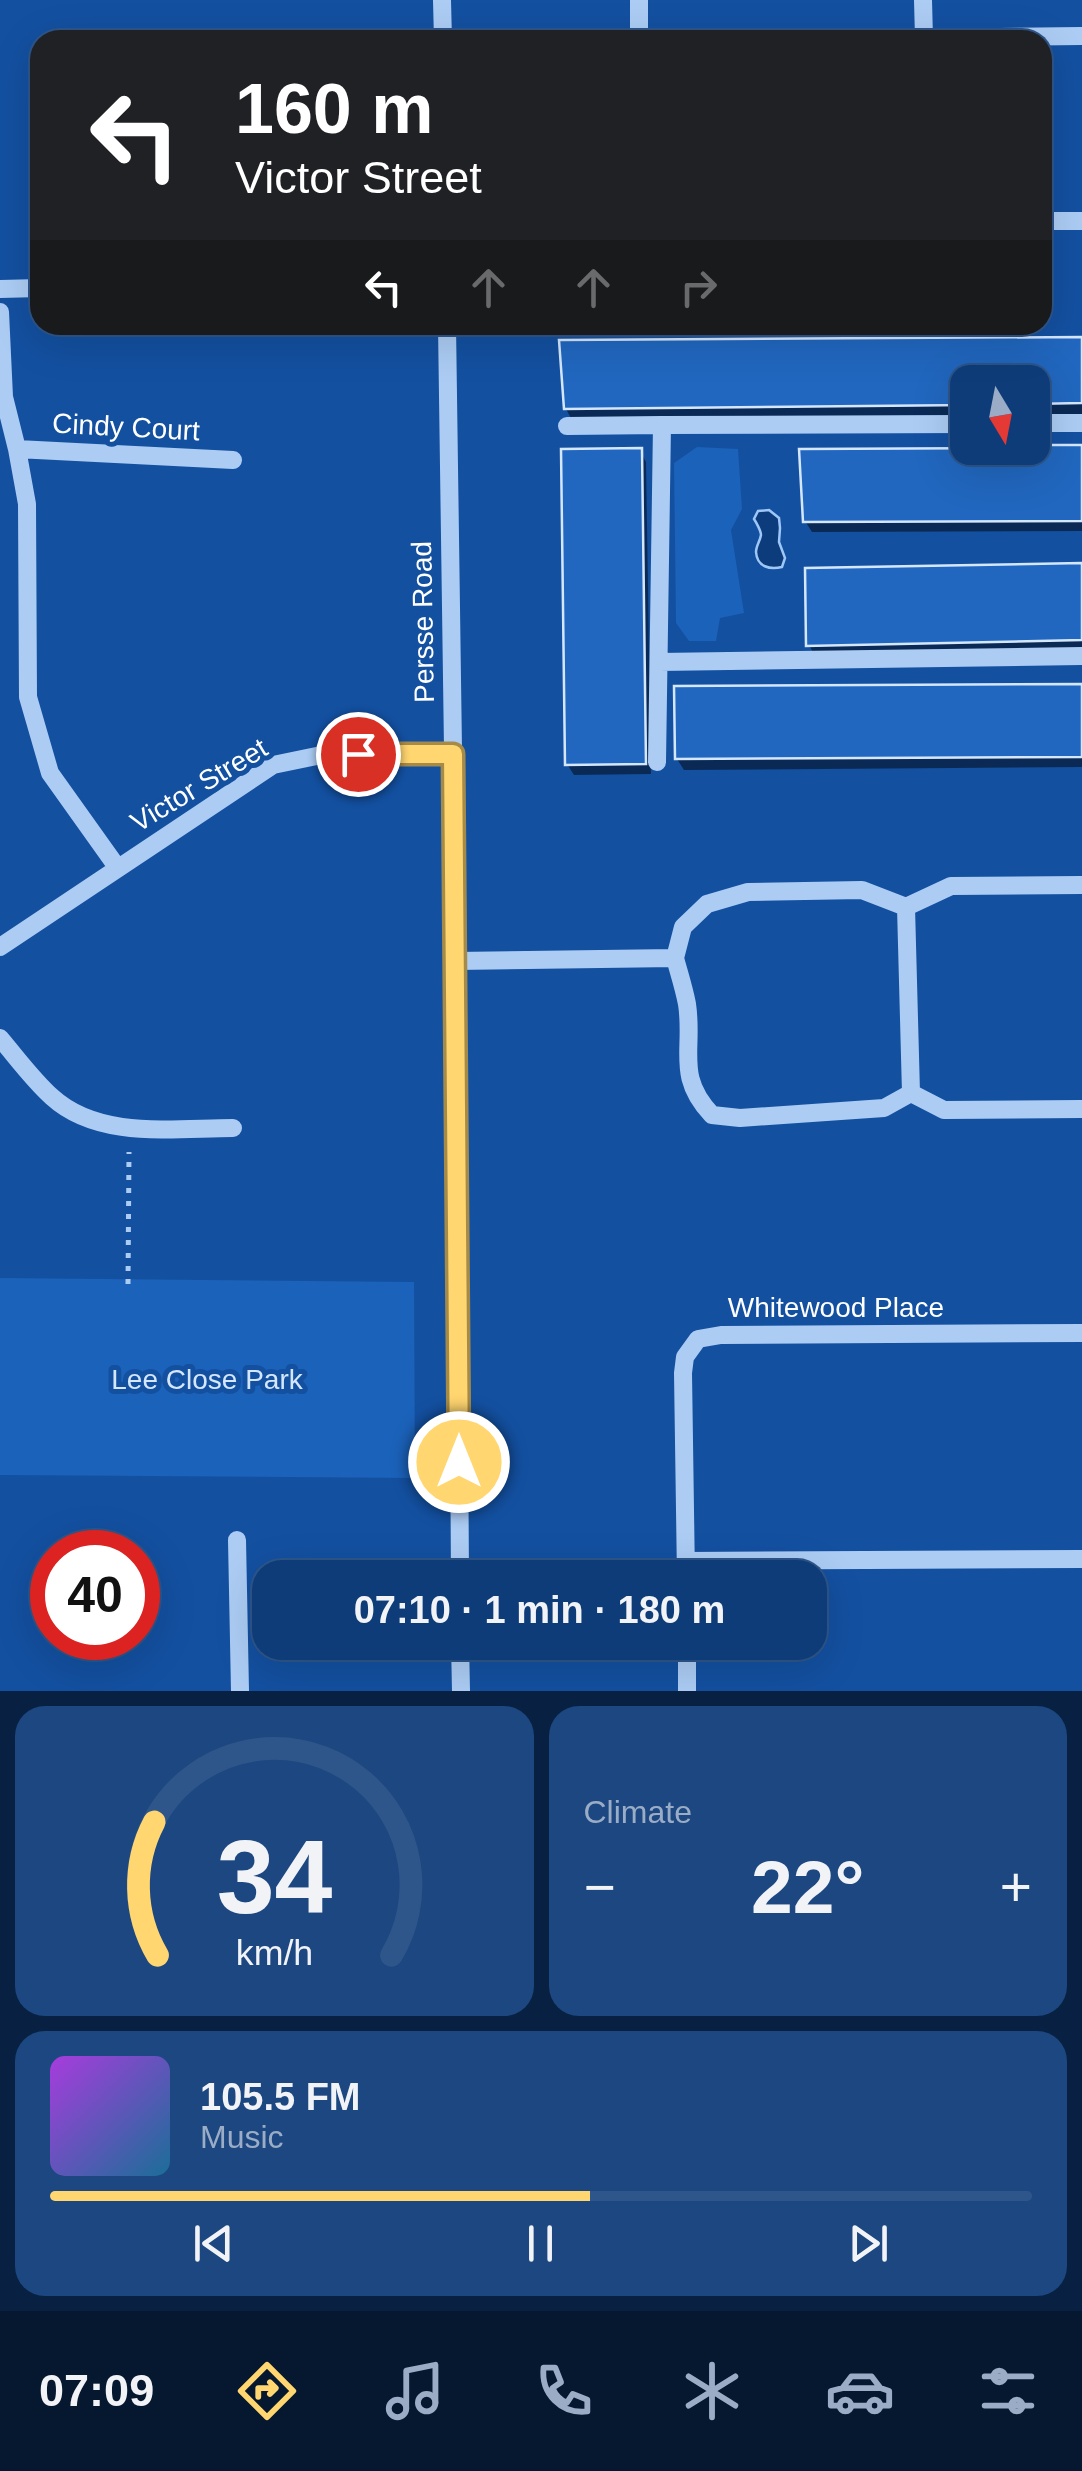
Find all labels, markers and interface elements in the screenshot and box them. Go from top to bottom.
icon: left [70,70,200,200]
text: 160 m [235,70,433,148]
text: Victor Street [235,152,482,203]
icon: left [356,260,411,315]
icon: ahead [461,260,516,315]
icon: ahead [566,260,621,315]
icon: right [671,260,726,315]
north arrow [950,365,1050,465]
map controls [950,365,1050,465]
street label: Cindy Court [51,408,201,446]
street label: Persse Road [406,541,440,703]
pin [316,712,401,797]
icon: arrive [331,727,386,782]
street label: Victor Street [125,732,273,838]
street label: Whitewood Place [728,1292,944,1323]
park label: Lee Close Park [111,1364,304,1395]
position arrow [407,1410,511,1514]
speed limit sign: 40 [30,1530,160,1660]
text: 07:10 · 1 min · 180 m [354,1589,725,1631]
text: Climate [584,1794,692,1830]
text: 34 [216,1819,332,1935]
text: 22° [751,1845,864,1929]
text: − [584,1856,616,1918]
text: + [1000,1856,1032,1918]
text: km/h [236,1933,313,1973]
text: 105.5 FM [200,2076,361,2118]
text: Music [200,2119,284,2155]
icon: previous [186,2216,241,2271]
icon: pause [513,2216,568,2271]
icon: next [841,2216,896,2271]
icon: directions [232,2356,302,2426]
icon: music [380,2356,450,2426]
icon: phone [529,2356,599,2426]
icon: climate [677,2356,747,2426]
icon: car [825,2356,895,2426]
icon: filters [973,2356,1043,2426]
text: 07:09 [39,2365,154,2416]

